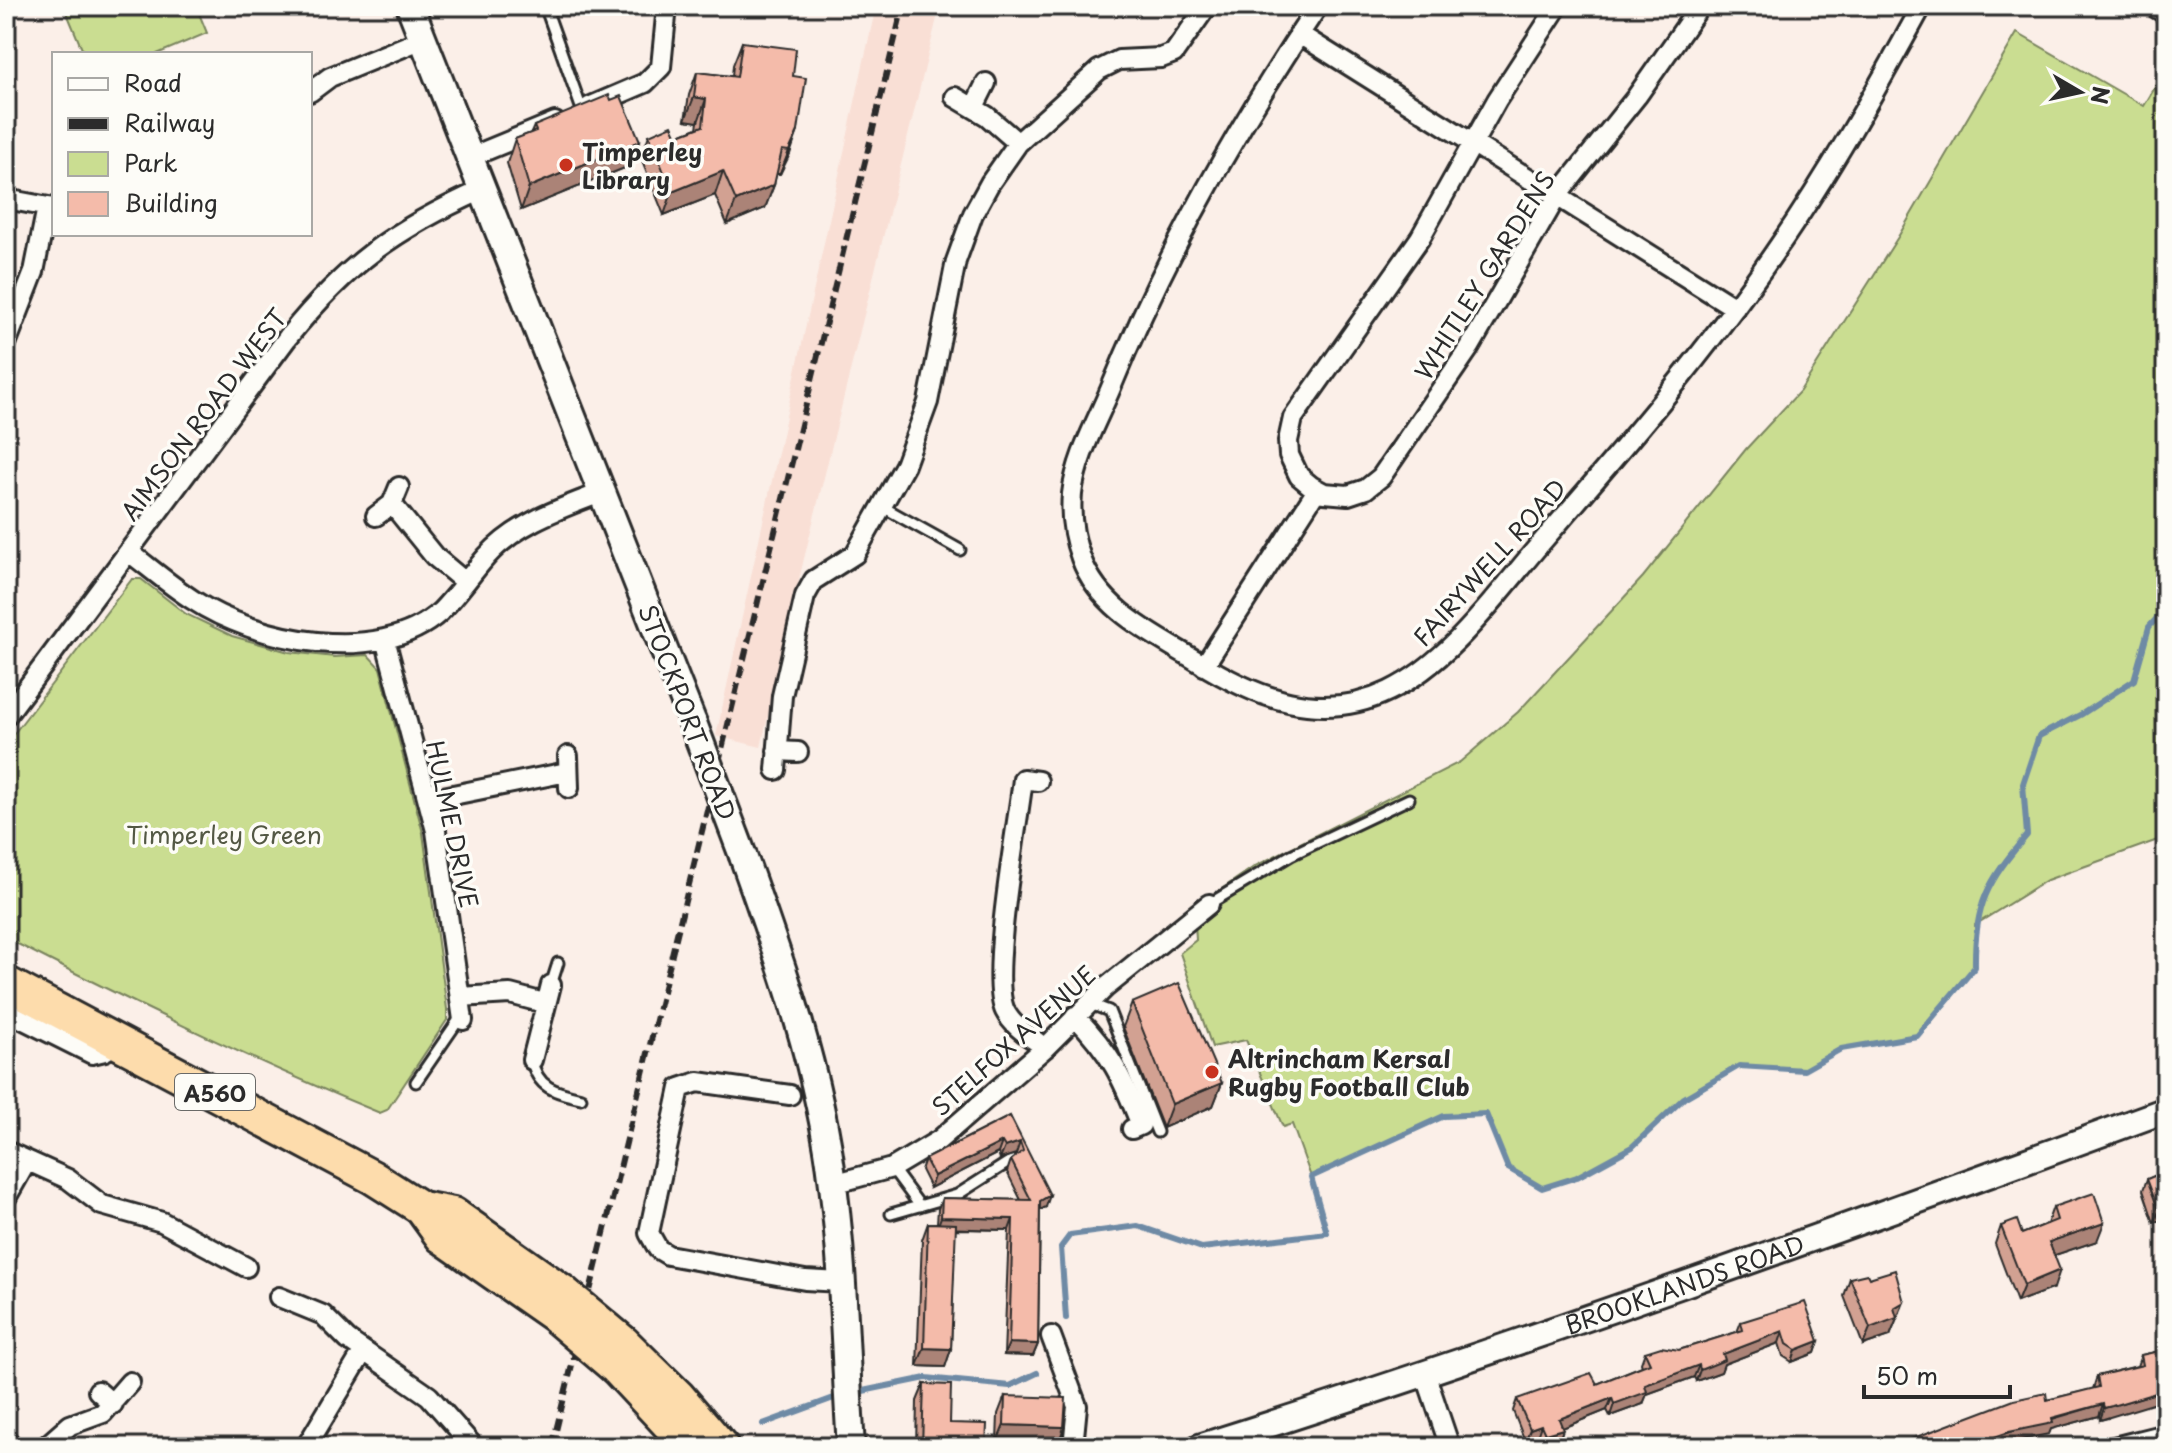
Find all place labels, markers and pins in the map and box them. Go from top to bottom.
place label: Timperley Library [582,133,702,197]
marker: Timperley Library [557,156,575,174]
place label: Altrincham Kersal Rugby Football Club [1228,1040,1470,1104]
marker: Altrincham Kersal Rugby Football Club [1203,1063,1221,1081]

